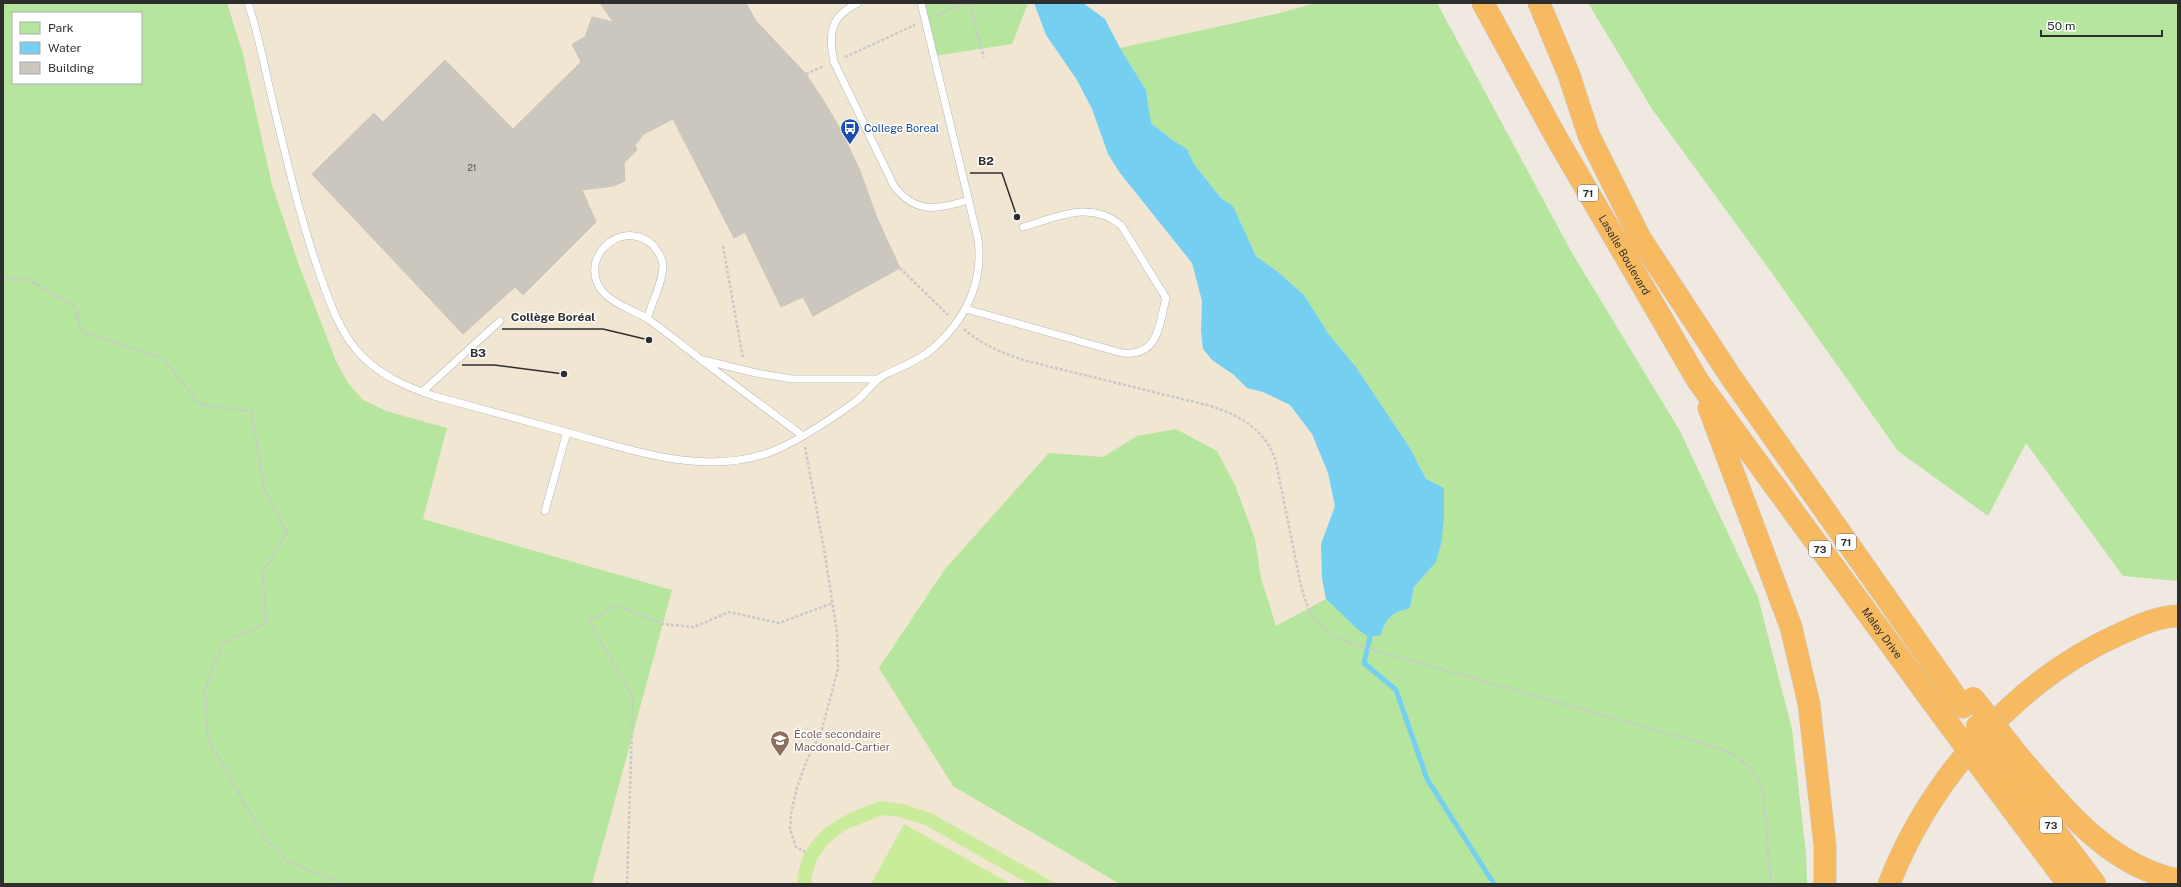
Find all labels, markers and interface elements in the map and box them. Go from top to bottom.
legend [12,12,142,84]
scale bar [2041,12,2162,38]
text: 50 m [2047,19,2075,33]
text: Park [48,21,74,35]
text: Water [48,41,82,55]
text: Building [48,61,94,75]
bus stop icon: College Boreal [839,117,861,145]
place label: College Boreal [864,122,939,134]
callout: B2 [970,149,1002,173]
text: B2 [978,154,994,168]
house number: 21 [467,162,477,173]
road number: 71 [1578,185,1598,201]
street label: Lasalle Boulevard [1597,213,1653,297]
callout: Collège Boréal [502,305,603,329]
text: Collège Boréal [511,310,595,324]
callout: B3 [462,341,494,365]
text: B3 [470,346,486,360]
road number: 71 [1836,534,1856,550]
road number: 73 [1809,541,1831,557]
street label: Maley Drive [1860,605,1905,661]
place label: École secondaire Macdonald-Cartier [794,727,890,753]
school or university icon: École secondaire Macdonald-Cartier [769,729,791,757]
road number: 73 [2040,817,2062,833]

